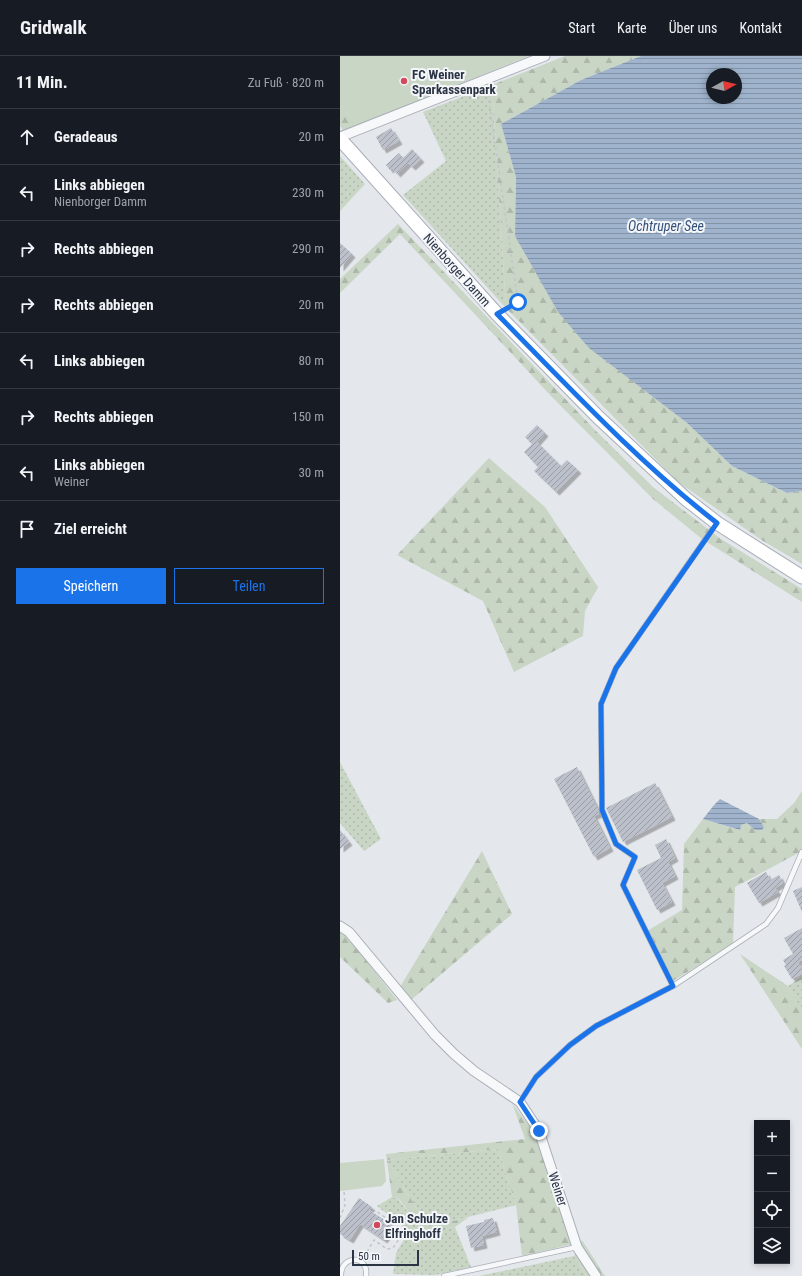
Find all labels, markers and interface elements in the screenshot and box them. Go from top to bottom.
text: Gridwalk [20,16,86,39]
text: Start [568,20,595,36]
text: Karte [617,20,647,36]
text: Über uns [669,20,717,36]
text: Kontakt [739,20,782,36]
place label: FC Weiner Sparkassenpark [412,67,497,97]
north arrow [706,68,742,104]
text: 11 Min. [16,72,68,92]
text: Zu Fuß · 820 m [248,75,324,90]
marker: FC Weiner Sparkassenpark [399,76,409,86]
icon: ahead [16,126,38,148]
text: Geradeaus [54,128,118,146]
text: 20 m [298,129,324,144]
text: Links abbiegen [54,176,145,194]
icon: left [16,182,38,204]
text: 230 m [292,185,324,200]
text: Nienborger Damm [54,194,147,209]
water label: Ochtruper See [628,218,704,234]
street label: Nienborger Damm [420,230,494,310]
icon: right [16,238,38,260]
text: Rechts abbiegen [54,240,154,258]
text: 290 m [292,241,324,256]
route start [509,293,527,311]
icon: right [16,294,38,316]
text: Rechts abbiegen [54,296,154,314]
text: 20 m [298,297,324,312]
icon: left [16,350,38,372]
text: Links abbiegen [54,352,145,370]
text: 80 m [298,353,324,368]
icon: right [16,406,38,428]
text: Rechts abbiegen [54,408,154,426]
text: 150 m [292,409,324,424]
text: Links abbiegen [54,456,145,474]
icon: left [16,462,38,484]
text: 30 m [298,465,324,480]
text: Weiner [54,474,89,489]
icon: arrive [16,518,38,540]
text: Ziel erreicht [54,520,127,538]
button: Speichern [16,568,166,604]
button: Teilen [174,568,324,604]
map controls [754,1120,790,1264]
button: + [754,1120,790,1156]
route end [530,1122,548,1140]
button: − [754,1156,790,1192]
street label: Weiner [545,1170,571,1208]
button: locate [754,1192,790,1228]
place label: Jan Schulze Elfringhoff [385,1211,448,1241]
marker: Jan Schulze Elfringhoff [372,1220,382,1230]
button: layers [754,1228,790,1264]
scale bar [352,1248,419,1267]
text: 50 m [358,1250,380,1263]

